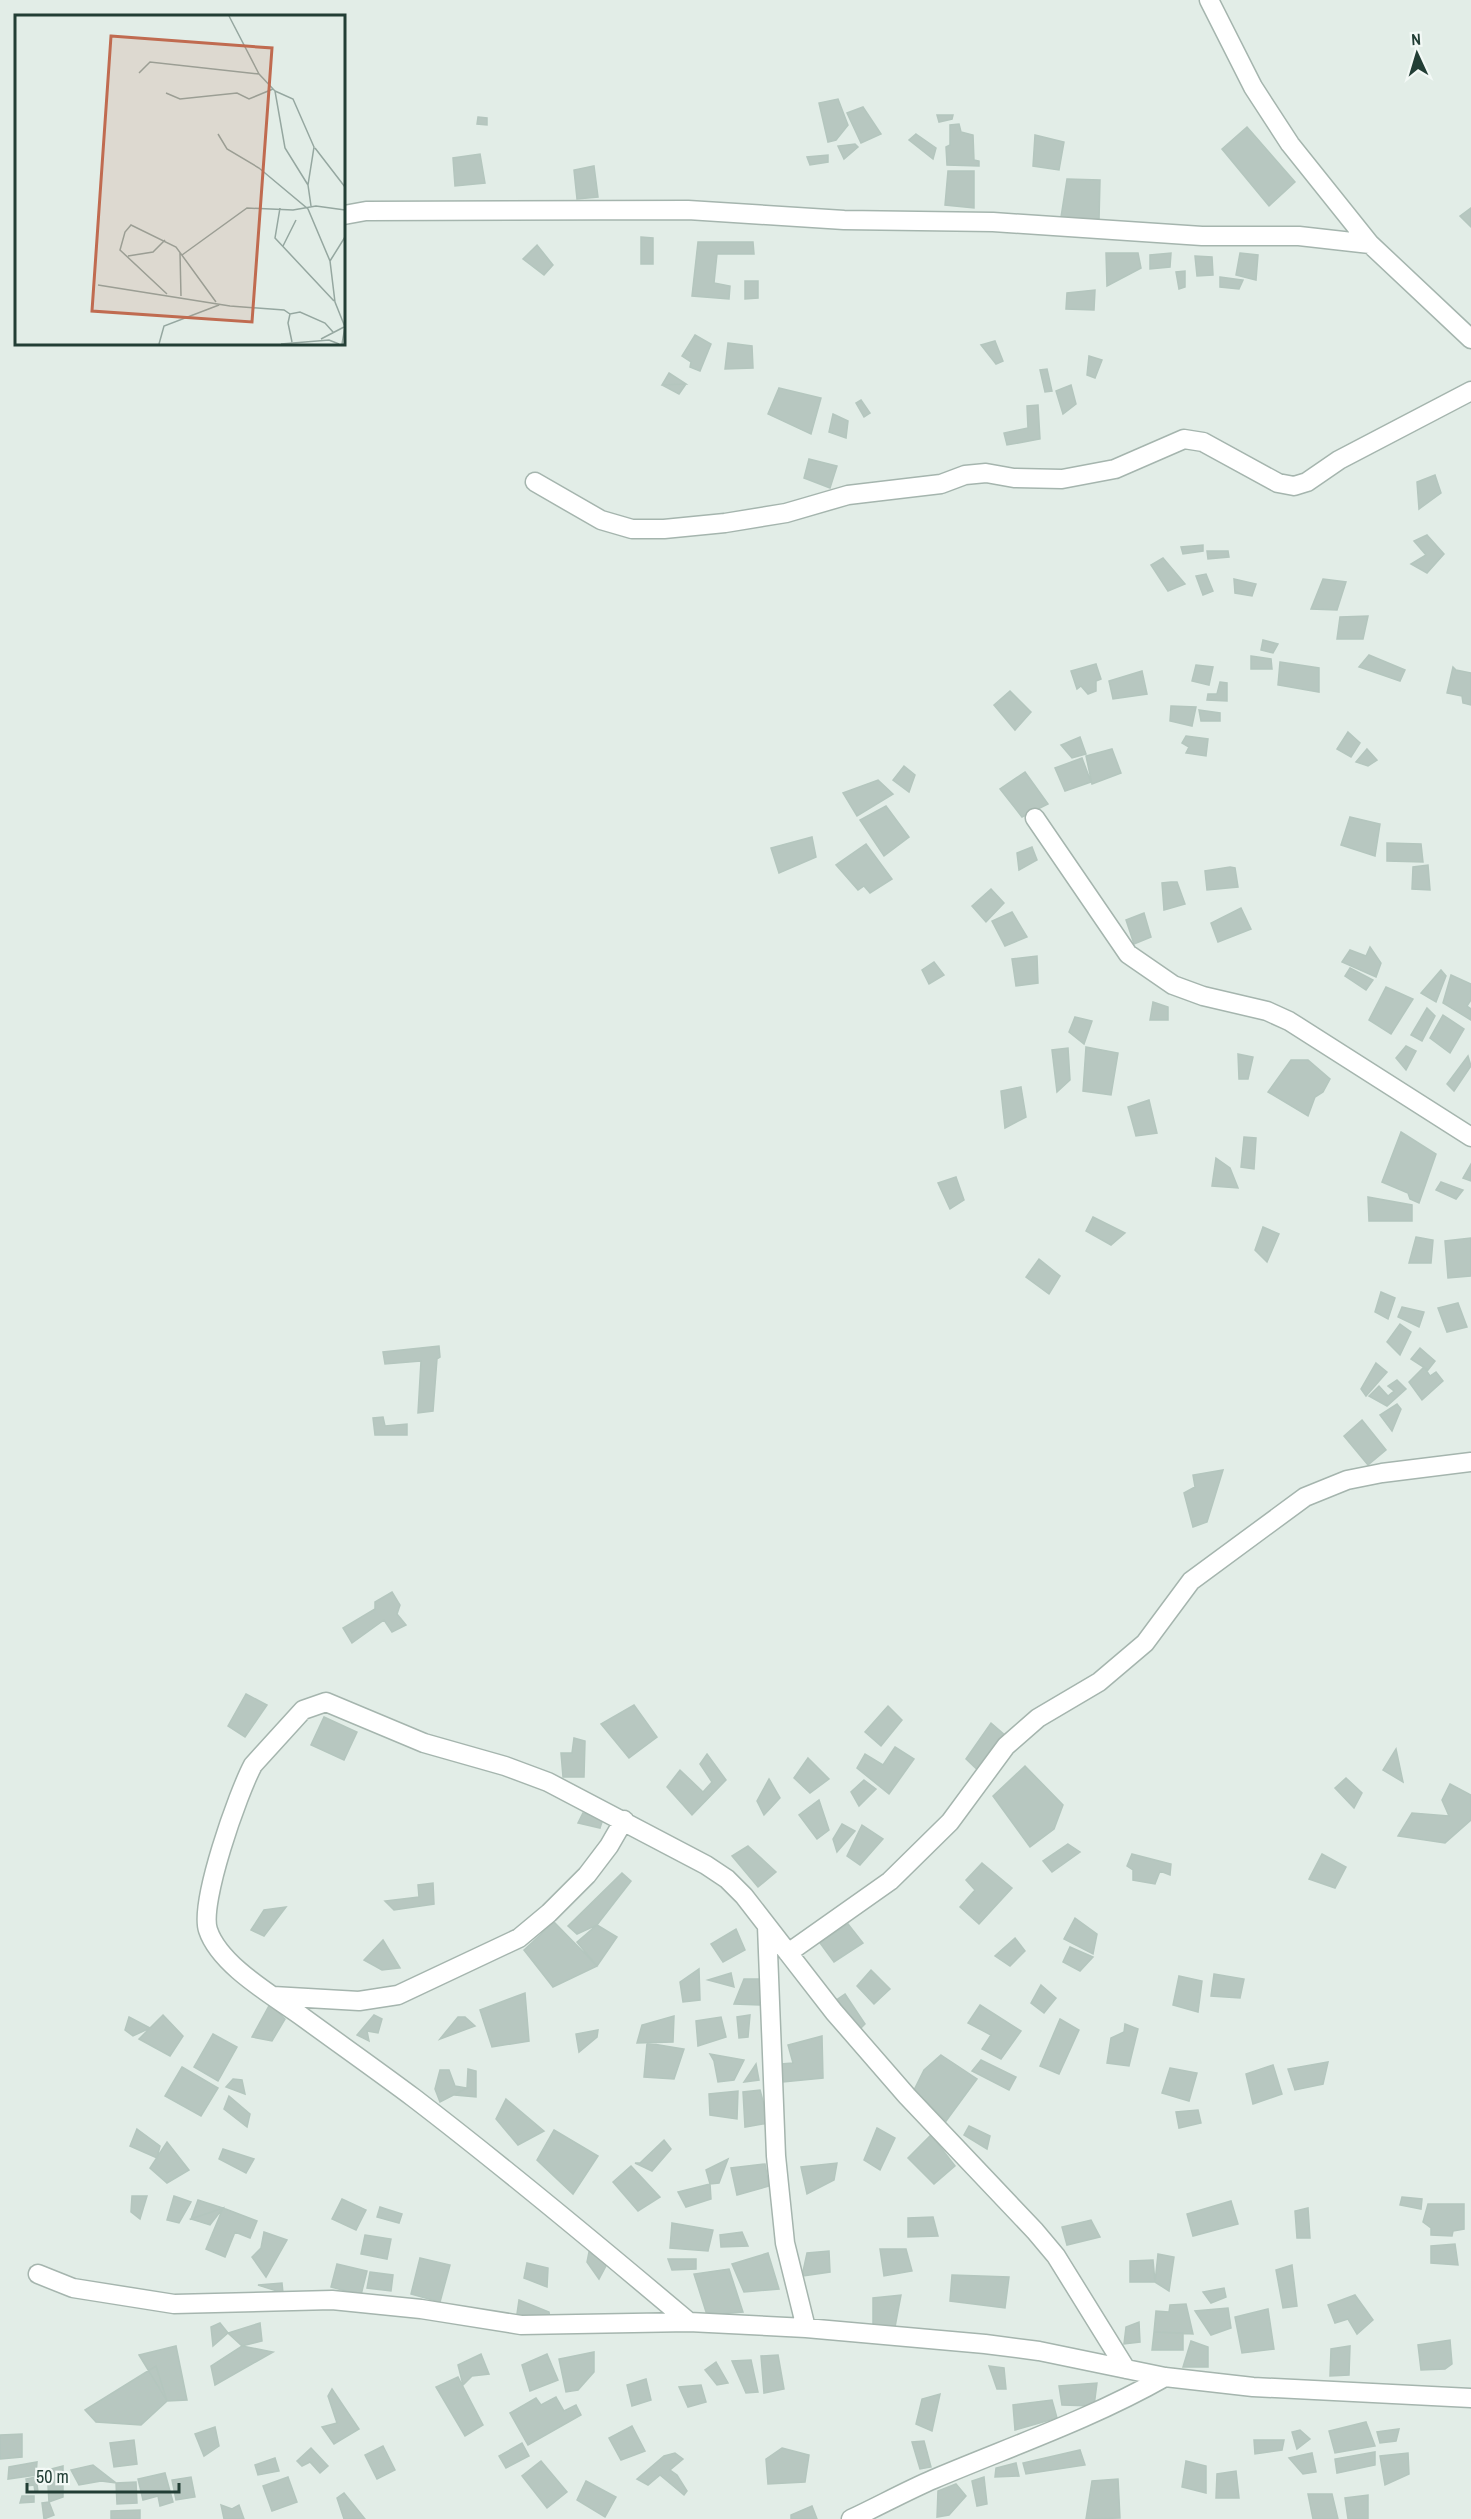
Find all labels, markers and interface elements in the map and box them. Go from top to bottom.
inset map [15,15,345,345]
north arrow [1387,24,1447,84]
text: N [1410,28,1421,50]
scale bar [27,2456,178,2494]
text: 50 m [36,2464,69,2489]

